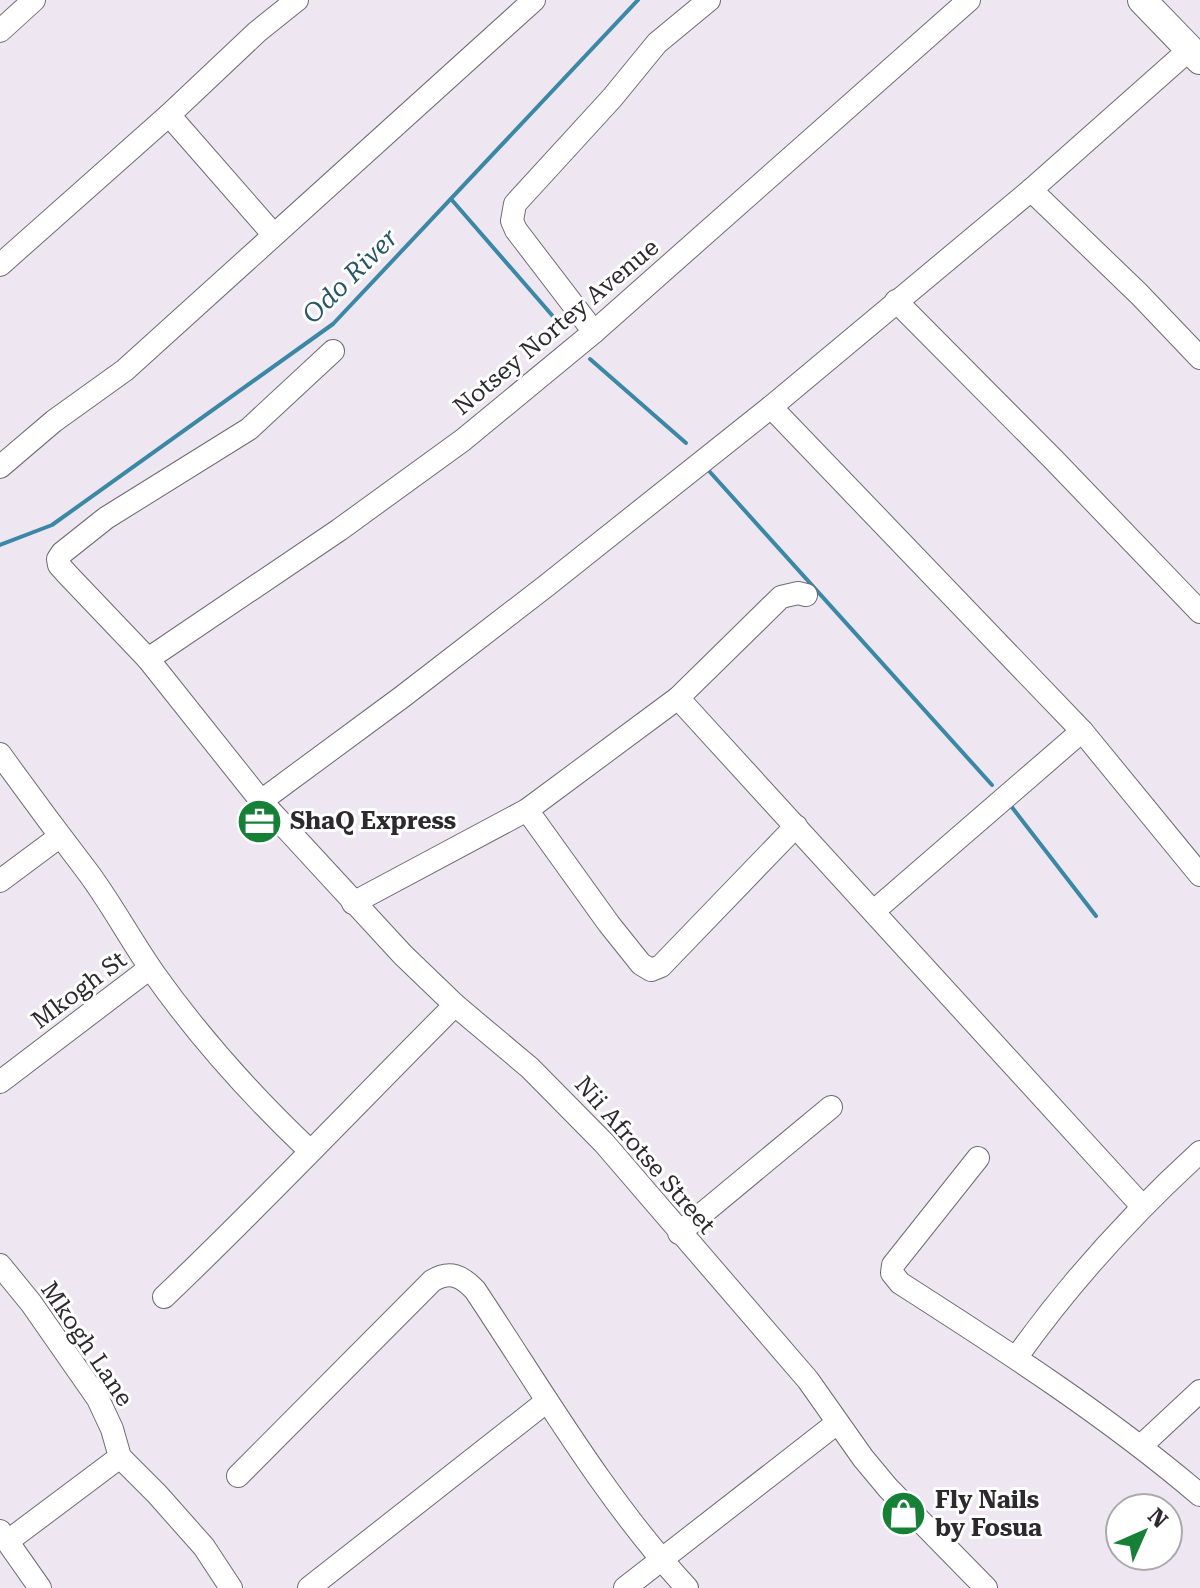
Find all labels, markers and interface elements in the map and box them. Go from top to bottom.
water label: Odo River [296,222,404,330]
street label: Notsey Nortey Avenue [448,233,664,421]
office icon: ShaQ Express [235,797,283,845]
place label: ShaQ Express [290,807,456,835]
street label: Mkogh St [26,945,132,1035]
street label: Nii Afrotse Street [569,1071,721,1239]
street label: Mkogh Lane [35,1277,139,1411]
place label: Fly Nails by Fosua [935,1486,1042,1542]
shop icon: Fly Nails by Fosua [880,1490,928,1538]
north arrow [1104,1492,1184,1572]
text: N [1143,1503,1173,1533]

